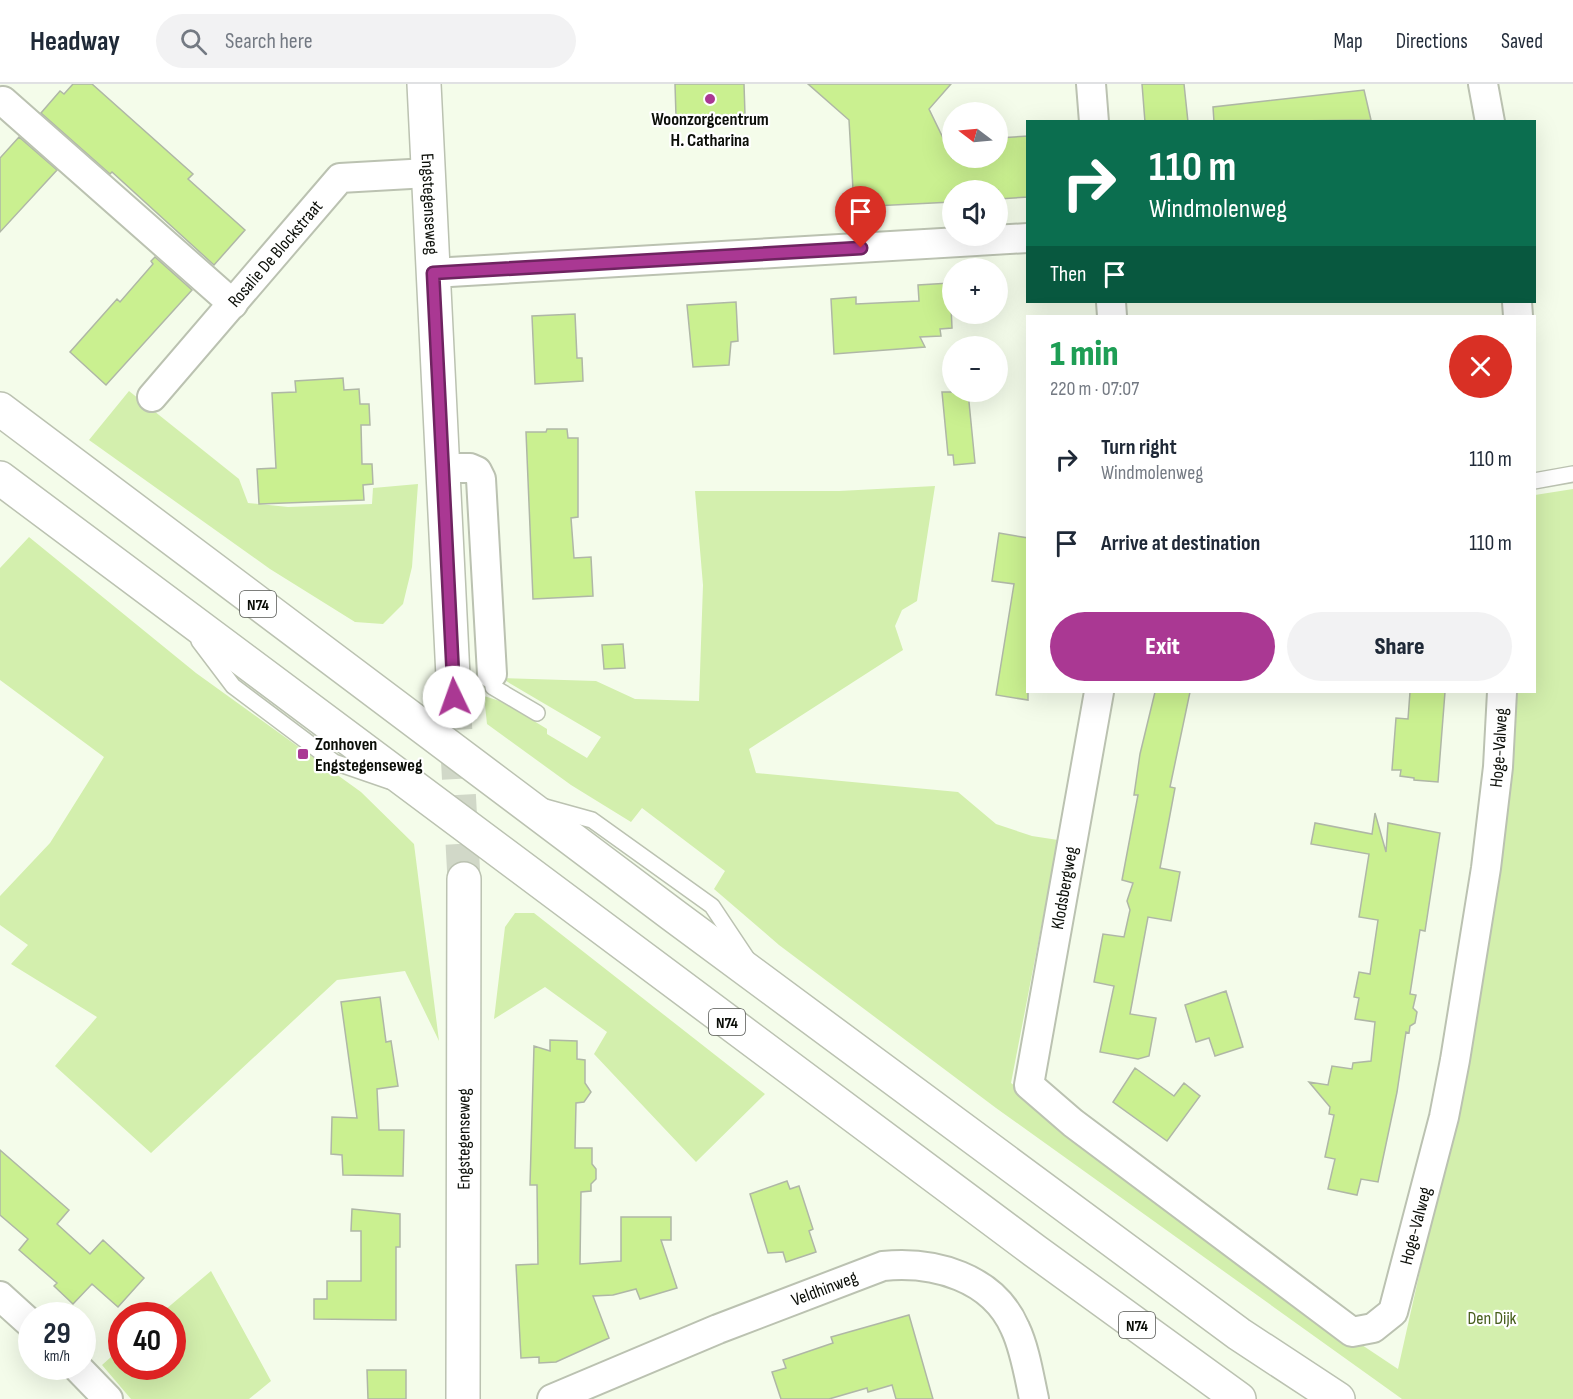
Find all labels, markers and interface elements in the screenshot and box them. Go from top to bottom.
search box [156,14,576,68]
text: Headway [30,25,120,58]
icon: search [177,25,210,58]
text: Search here [225,28,312,55]
text: Map [1333,29,1363,54]
text: Directions [1396,29,1468,54]
text: Saved [1501,29,1543,54]
marker: Woonzorgcentrum H. Catharina [703,92,717,106]
north arrow [942,102,1008,168]
map controls [942,102,1008,402]
place label: Woonzorgcentrum H. Catharina [651,109,769,151]
text: 110 m [1149,142,1236,193]
icon: right [1050,144,1128,222]
street label: Engstegenseweg [416,153,442,255]
button: sound [942,180,1008,246]
pin [835,186,886,248]
text: Windmolenweg [1149,193,1287,225]
icon: arrive [844,195,877,228]
street label: Rosalie De Blockstraat [224,196,327,312]
button: + [942,258,1008,324]
icon: arrive [1098,258,1131,291]
text: Then [1050,261,1086,288]
text: 1 min [1050,333,1118,376]
button: close [1449,335,1512,398]
button: − [942,336,1008,402]
text: 220 m · 07:07 [1050,377,1139,401]
text: Turn right [1101,434,1177,461]
icon: right [1050,443,1083,476]
text: 110 m [1469,446,1512,473]
text: Windmolenweg [1101,461,1203,485]
icon: arrive [1050,527,1083,560]
text: Arrive at destination [1101,530,1260,557]
text: 110 m [1469,530,1512,557]
road number: N74 [240,591,276,617]
button: Exit [1050,612,1275,681]
button: Share [1287,612,1512,681]
position arrow [422,665,486,729]
street label: Hoge-Valweg [1486,708,1512,789]
place label: Zonhoven Engstegenseweg [315,734,423,776]
marker: Zonhoven Engstegenseweg [296,747,310,761]
street label: Klodsbergweg [1047,845,1082,931]
road number: N74 [709,1009,745,1035]
street label: Engstegenseweg [453,1088,475,1190]
street label: Hoge-Valweg [1396,1185,1436,1267]
street label: Veldhinweg [789,1267,860,1311]
speed limit sign: 40 [108,1302,186,1380]
park label: Den Dijk [1468,1308,1517,1329]
road number: N74 [1119,1312,1155,1338]
text: 29 [43,1316,71,1352]
text: km/h [44,1347,70,1366]

